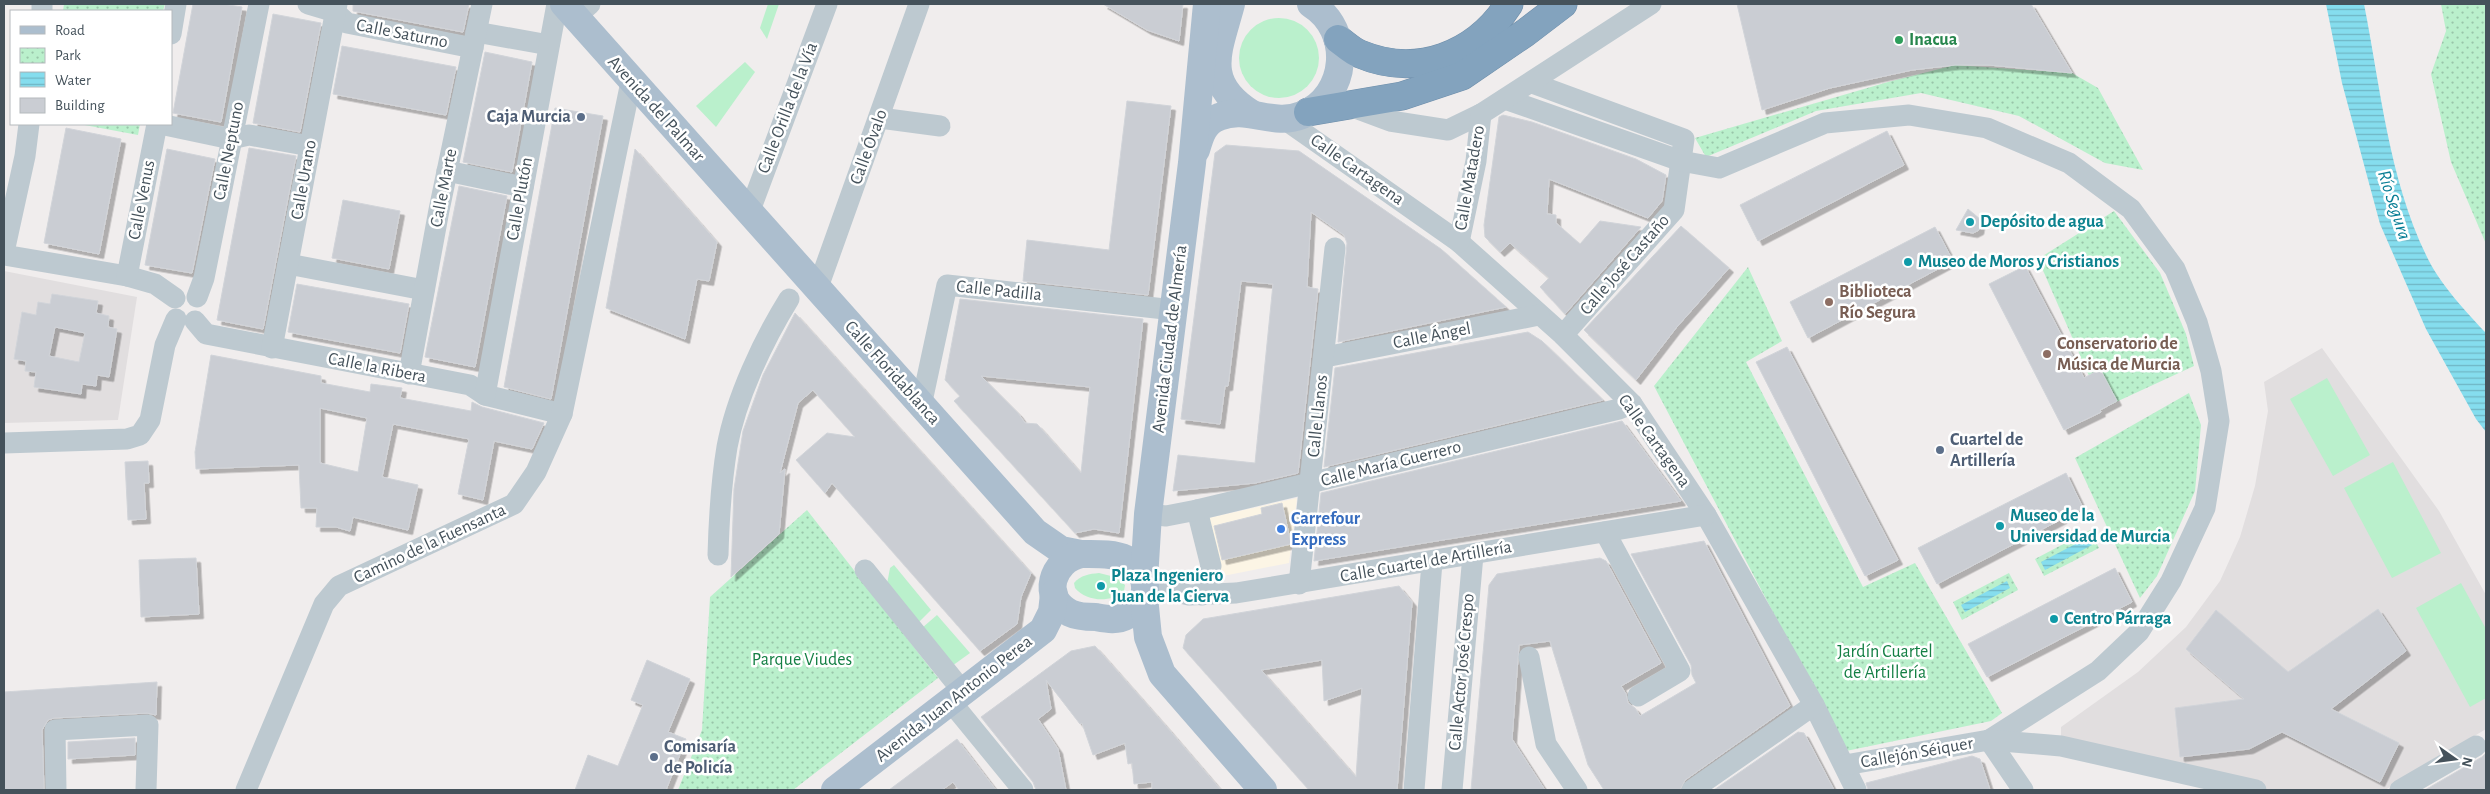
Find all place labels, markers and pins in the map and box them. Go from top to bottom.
place label: Inacua [1909,31,1958,49]
marker: Inacua [1893,34,1905,46]
place label: Caja Murcia [487,108,571,126]
marker: Caja Murcia [575,111,587,123]
place label: Depósito de agua [1980,213,2104,231]
marker: Depósito de agua [1964,216,1976,228]
place label: Museo de Moros y Cristianos [1918,253,2119,271]
marker: Museo de Moros y Cristianos [1902,256,1914,268]
place label: Biblioteca Río Segura [1839,283,1916,322]
marker: Biblioteca Río Segura [1823,296,1835,308]
place label: Conservatorio de Música de Murcia [2057,335,2181,374]
marker: Conservatorio de Música de Murcia [2041,348,2053,360]
place label: Cuartel de Artillería [1950,431,2023,470]
marker: Cuartel de Artillería [1934,444,1946,456]
place label: Museo de la Universidad de Murcia [2010,507,2171,546]
place label: Carrefour Express [1291,510,1361,549]
marker: Museo de la Universidad de Murcia [1994,520,2006,532]
marker: Carrefour Express [1275,523,1287,535]
place label: Plaza Ingeniero Juan de la Cierva [1111,567,1229,606]
marker: Plaza Ingeniero Juan de la Cierva [1095,580,1107,592]
place label: Centro Párraga [2064,610,2172,628]
marker: Centro Párraga [2048,613,2060,625]
place label: Comisaría de Policía [664,738,736,777]
marker: Comisaría de Policía [648,751,660,763]

